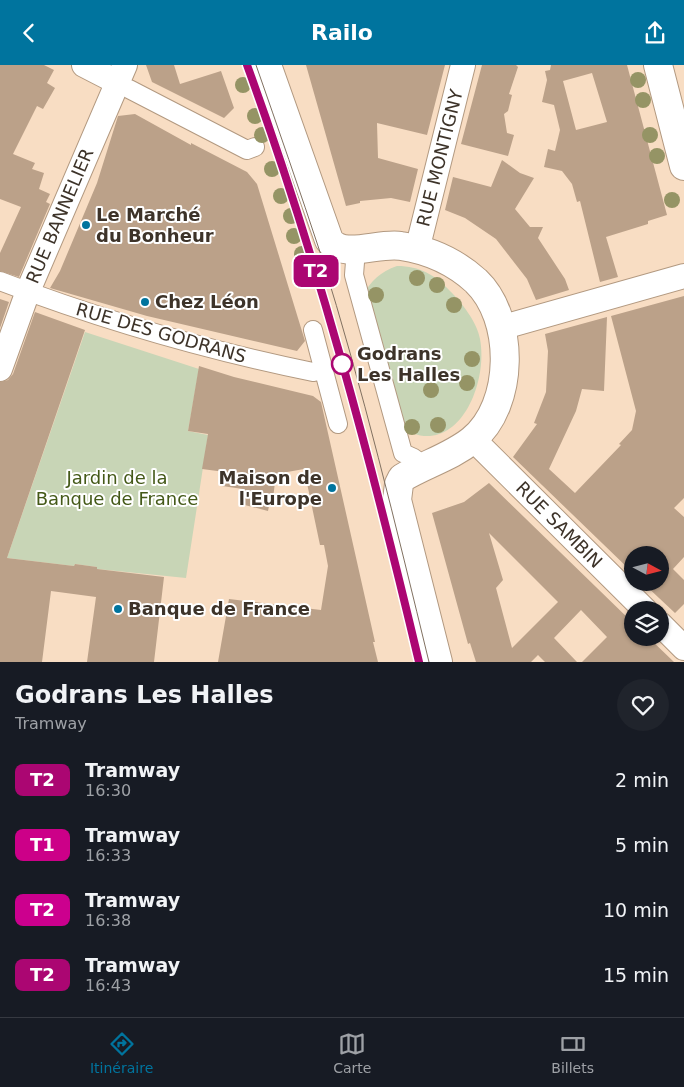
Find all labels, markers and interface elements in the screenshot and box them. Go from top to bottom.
icon: back [15,19,43,47]
icon: share [641,19,669,47]
text: Railo [311,20,373,45]
street label: RUE MONTIGNY [412,86,467,229]
street label: RUE BANNELIER [22,145,98,287]
place label: Le Marché du Bonheur [96,204,214,246]
marker: Le Marché du Bonheur [80,219,92,231]
line badge: T2 [294,255,338,287]
text: T2 [304,260,328,281]
place label: Chez Léon [155,291,259,312]
marker: Chez Léon [139,296,151,308]
street label: RUE DES GODRANS [74,298,249,367]
place label: Godrans Les Halles [357,343,460,385]
marker: Godrans Les Halles [331,353,353,375]
park label: Jardin de la Banque de France [36,467,198,509]
place label: Maison de l'Europe [219,467,322,509]
street label: RUE SAMBIN [512,477,607,572]
marker: Maison de l'Europe [326,482,338,494]
north arrow [624,546,669,591]
map controls [624,546,669,646]
place label: Banque de France [128,598,310,619]
button: layers [624,601,669,646]
marker: Banque de France [112,603,124,615]
button: heart [617,679,669,731]
text: Godrans Les Halles [15,681,274,709]
text: Tramway [15,714,87,733]
text: Tramway [85,759,180,781]
text: T2 [30,769,55,790]
text: 2 min [615,769,669,791]
text: 16:30 [85,781,131,800]
text: Tramway [85,824,180,846]
text: T1 [30,834,55,855]
text: 5 min [615,834,669,856]
text: 16:33 [85,846,131,865]
text: Tramway [85,889,180,911]
text: T2 [30,899,55,920]
text: 10 min [603,899,669,921]
text: 16:38 [85,911,131,930]
text: Tramway [85,954,180,976]
text: T2 [30,964,55,985]
text: 15 min [603,964,669,986]
text: 16:43 [85,976,131,995]
tab: Itinéraire [90,1030,153,1076]
tab: Carte [333,1030,371,1076]
tab: Billets [551,1030,594,1076]

